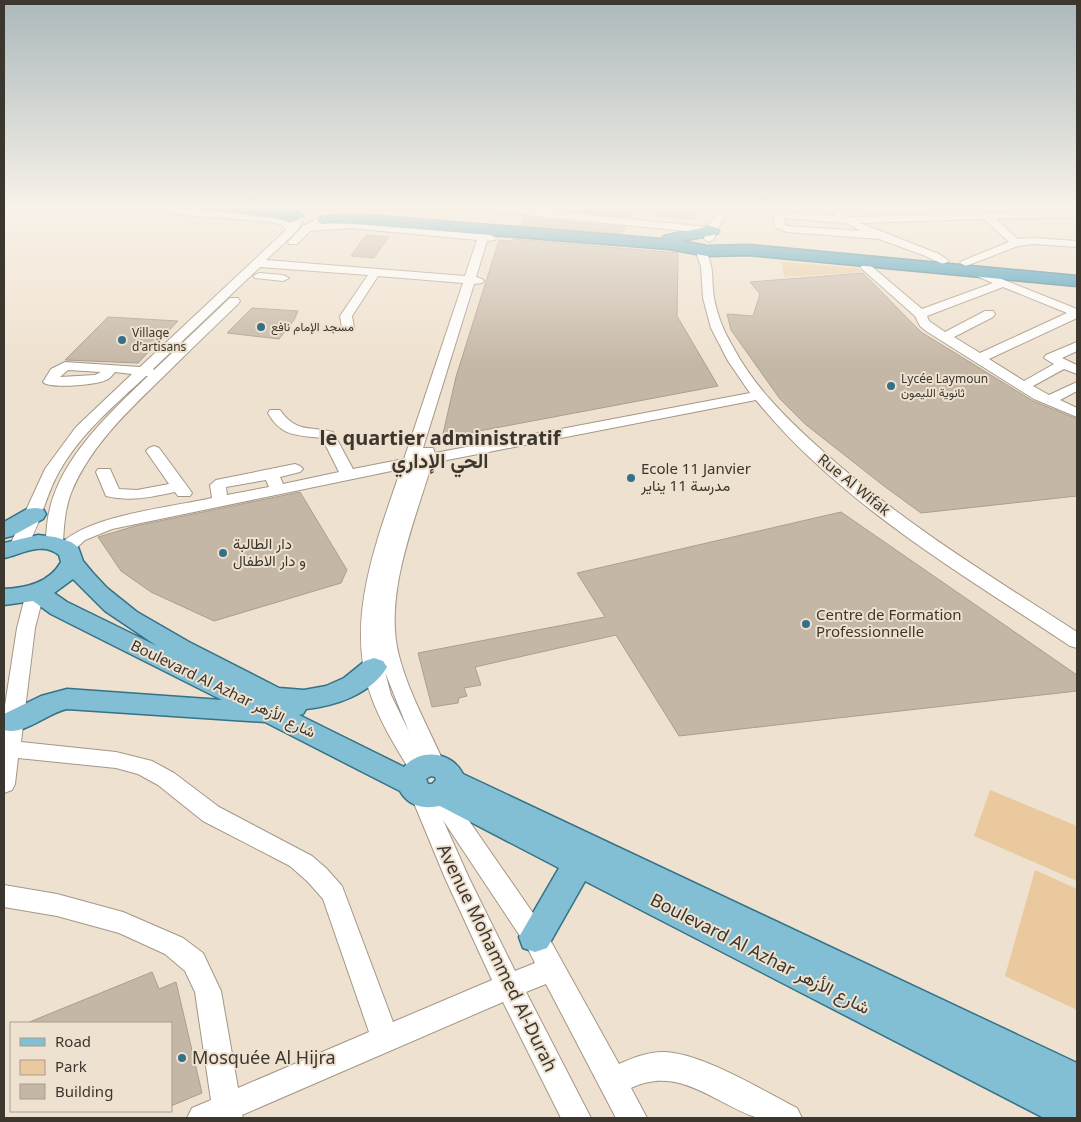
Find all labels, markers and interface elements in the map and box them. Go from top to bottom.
place label: مسجد الإمام نافع [271,318,354,336]
marker: مسجد الإمام نافع [255,321,267,333]
place label: Village d'artisans [132,324,187,355]
marker: Village d'artisans [116,334,128,346]
place label: Lycée Laymoun ثانوية الليمون [901,370,988,401]
marker: Lycée Laymoun ثانوية الليمون [885,380,897,392]
district label: le quartier administratif الحي الإداري [319,424,562,478]
street label: Rue Al Wifak [814,449,895,520]
place label: Ecole 11 Janvier مدرسة 11 يناير [640,458,751,495]
marker: Ecole 11 Janvier مدرسة 11 يناير [625,472,637,484]
place label: دار الطالبة و دار الاطفال [233,533,306,570]
marker: دار الطالبة و دار الاطفال [217,547,229,559]
place label: Centre de Formation Professionnelle [816,604,962,641]
marker: Centre de Formation Professionnelle [800,618,812,630]
street label: Boulevard Al Azhar شارع الأزهر [127,635,319,743]
street label: Avenue Mohammed Al-Durah [432,840,564,1075]
street label: Boulevard Al Azhar شارع الأزهر [646,887,875,1020]
legend [10,1022,172,1112]
text: Road [55,1031,91,1051]
place label: Mosquée Al Hijra [192,1045,336,1069]
marker: Mosquée Al Hijra [176,1052,188,1064]
text: Park [55,1056,87,1076]
text: Building [55,1081,113,1101]

